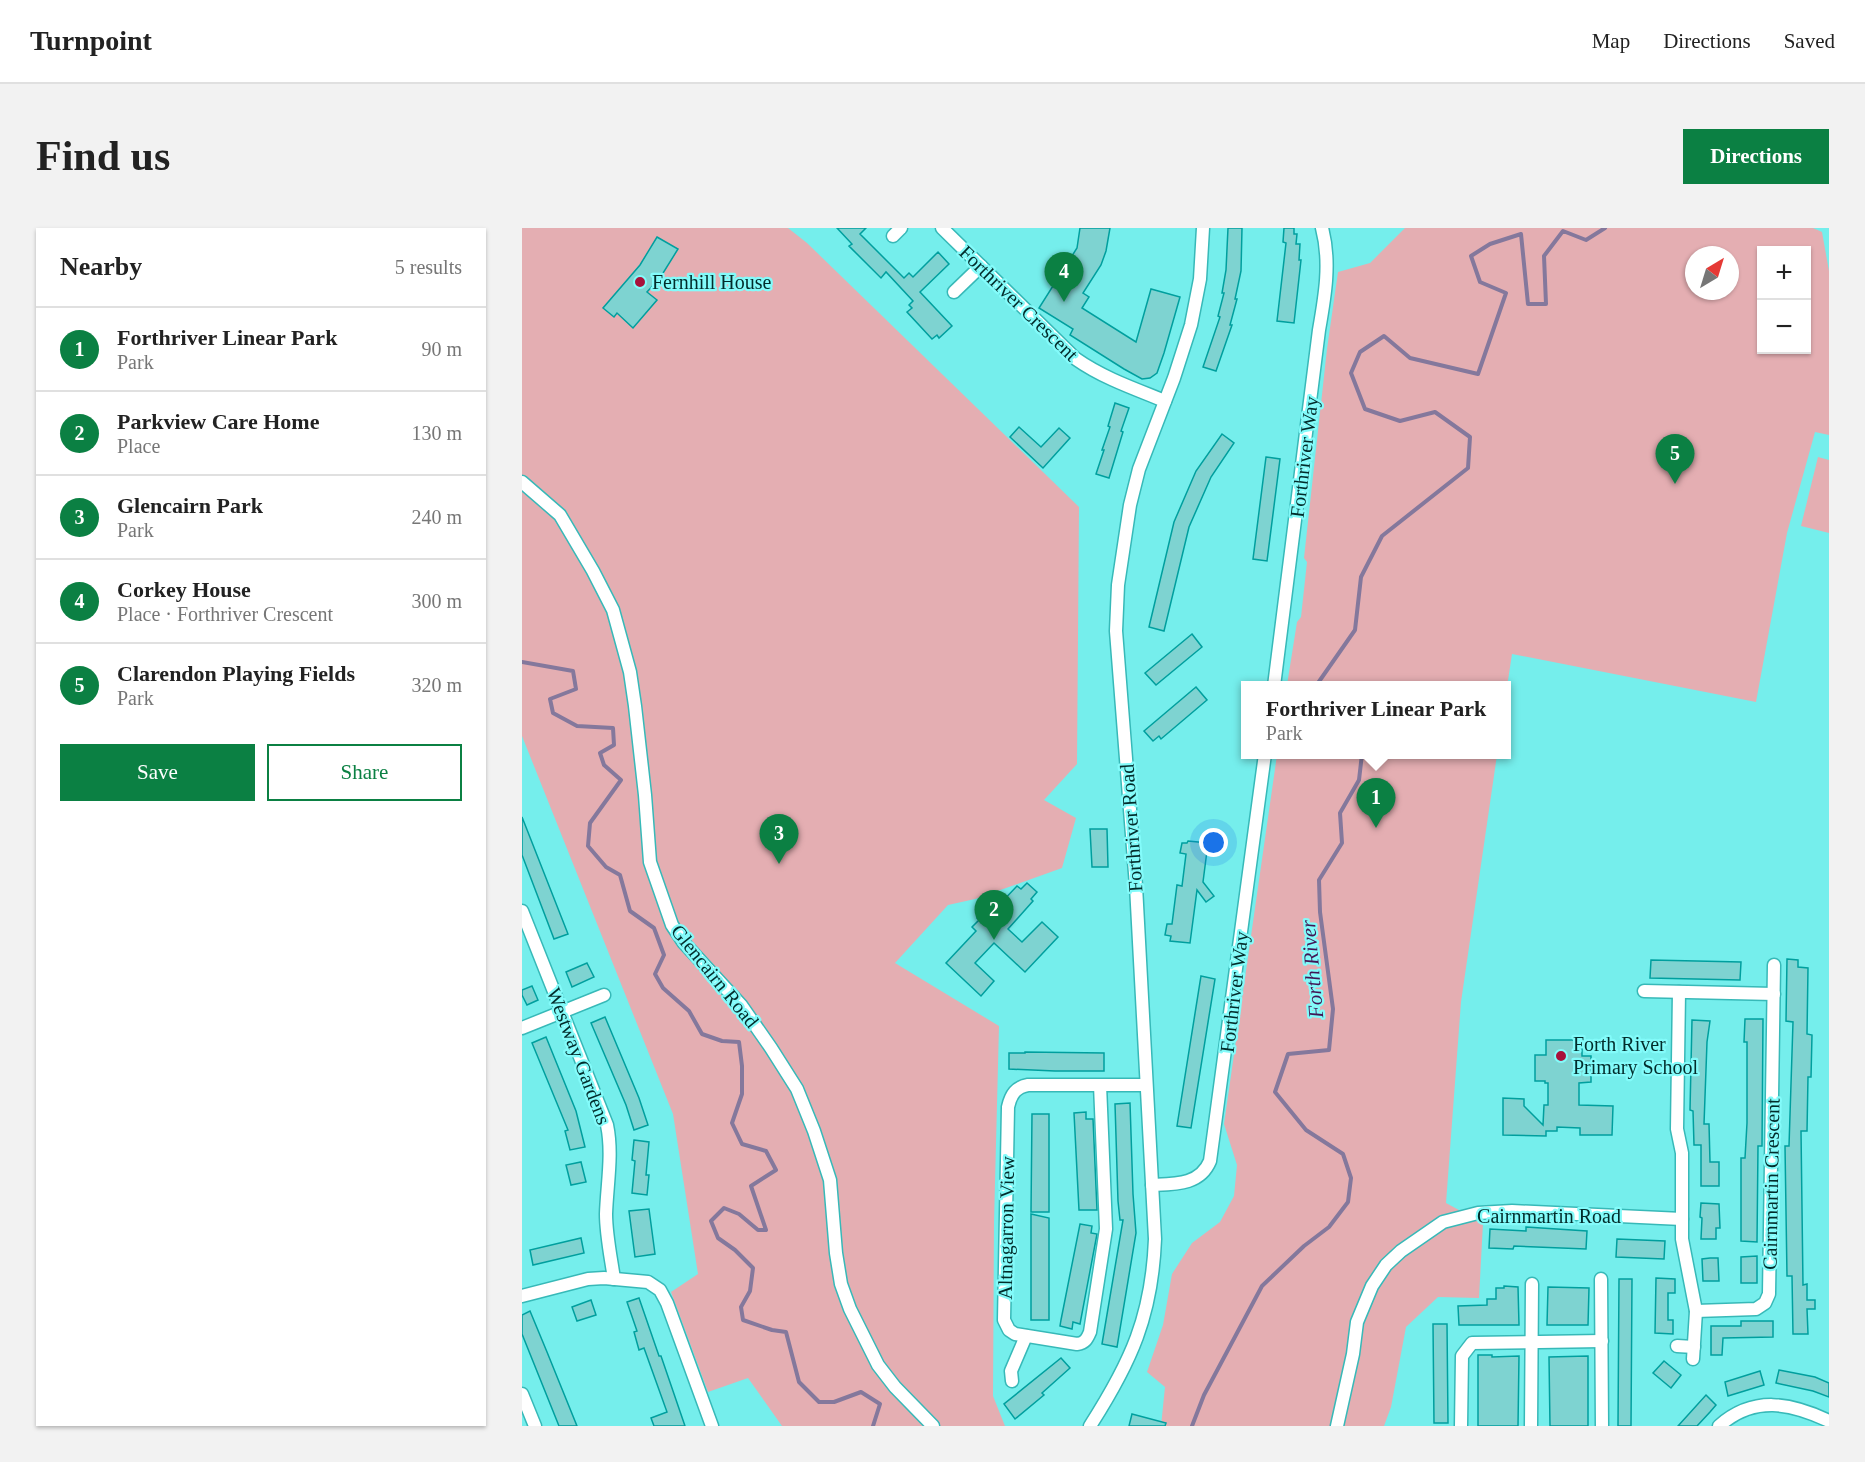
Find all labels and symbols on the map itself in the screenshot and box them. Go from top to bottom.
street label: Forthriver Crescent [955,241,1083,365]
north arrow [1685,246,1739,300]
pin: 4 [1044,253,1084,302]
place label: Fernhill House [652,271,772,293]
marker: Fernhill House [633,275,647,289]
street label: Forthriver Way [1286,395,1323,519]
pin: 5 [1656,434,1694,484]
street label: Forthriver Road [1116,763,1146,893]
pin: 1 [1356,778,1396,828]
pin: 3 [760,814,798,864]
your location [1199,828,1228,857]
pin: 2 [974,890,1014,940]
water label: Forth River [1296,918,1328,1020]
street label: Glencairn Road [667,920,763,1032]
street label: Forthriver Way [1216,930,1253,1054]
street label: Westway Gardens [542,985,615,1128]
place label: Forth River Primary School [1573,1033,1698,1079]
marker: Forth River Primary School [1554,1049,1568,1063]
street label: Cairnmartin Crescent [1759,1098,1784,1270]
street label: Altnagarron View [994,1156,1019,1300]
street label: Cairnmartin Road [1477,1205,1621,1227]

